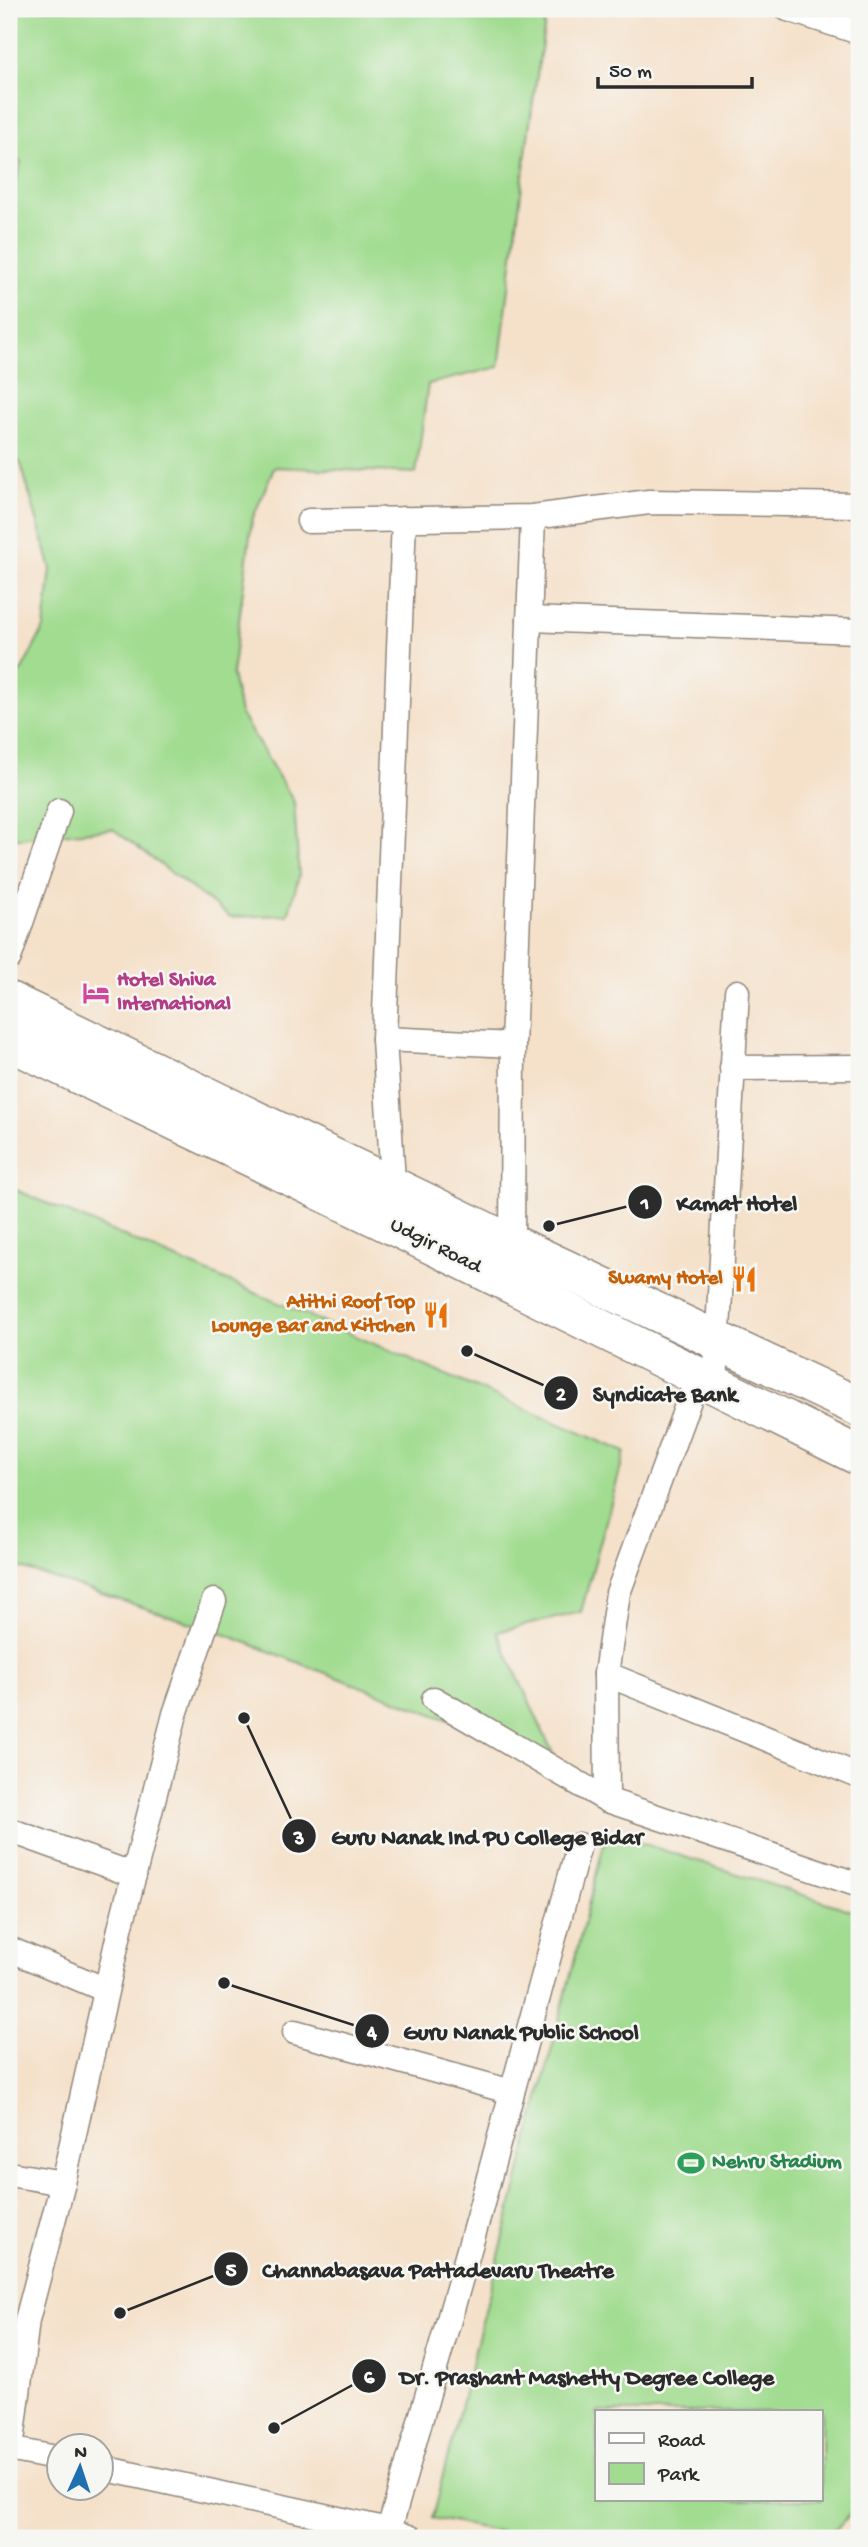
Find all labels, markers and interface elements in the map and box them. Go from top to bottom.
scale bar [598,46,752,90]
text: 50 m [609,61,652,86]
place label: Hotel Shiva International [117,969,231,1018]
hotel icon: Hotel Shiva International [81,978,111,1008]
callout: Kamat Hotel [628,1180,812,1224]
text: Kamat Hotel [676,1192,797,1219]
text: 1 [640,1193,649,1218]
street label: Udgir Road [385,1213,486,1281]
restaurant icon: Swamy Hotel [729,1264,759,1294]
place label: Swamy Hotel [608,1267,723,1292]
place label: Atithi Roof Top Lounge Bar and Kitchen [211,1291,416,1340]
restaurant icon: Atithi Roof Top Lounge Bar and Kitchen [421,1300,451,1330]
callout: Syndicate Bank [544,1371,751,1415]
text: Syndicate Bank [593,1383,740,1410]
text: 2 [556,1384,567,1409]
callout: Guru Nanak Ind PU College Bidar [282,1814,656,1858]
text: Guru Nanak Ind PU College Bidar [331,1826,646,1853]
text: 3 [293,1828,305,1853]
callout: Guru Nanak Public School [355,2009,653,2053]
text: Guru Nanak Public School [403,2021,639,2048]
text: 4 [366,2022,378,2047]
sports icon: Nehru Stadium [676,2148,706,2178]
place label: Nehru Stadium [712,2151,842,2176]
callout: Channabasava Pattadevaru Theatre [214,2247,628,2291]
text: Channabasava Pattadevaru Theatre [262,2259,615,2286]
text: 5 [225,2260,237,2285]
callout: Dr. Prashant Mashetty Degree College [351,2354,789,2398]
text: Dr. Prashant Mashetty Degree College [398,2366,775,2393]
text: 6 [364,2367,376,2392]
legend [595,2410,822,2502]
text: Road [658,2430,706,2455]
north arrow [46,2432,116,2502]
text: N [74,2442,88,2465]
text: Park [657,2464,701,2489]

